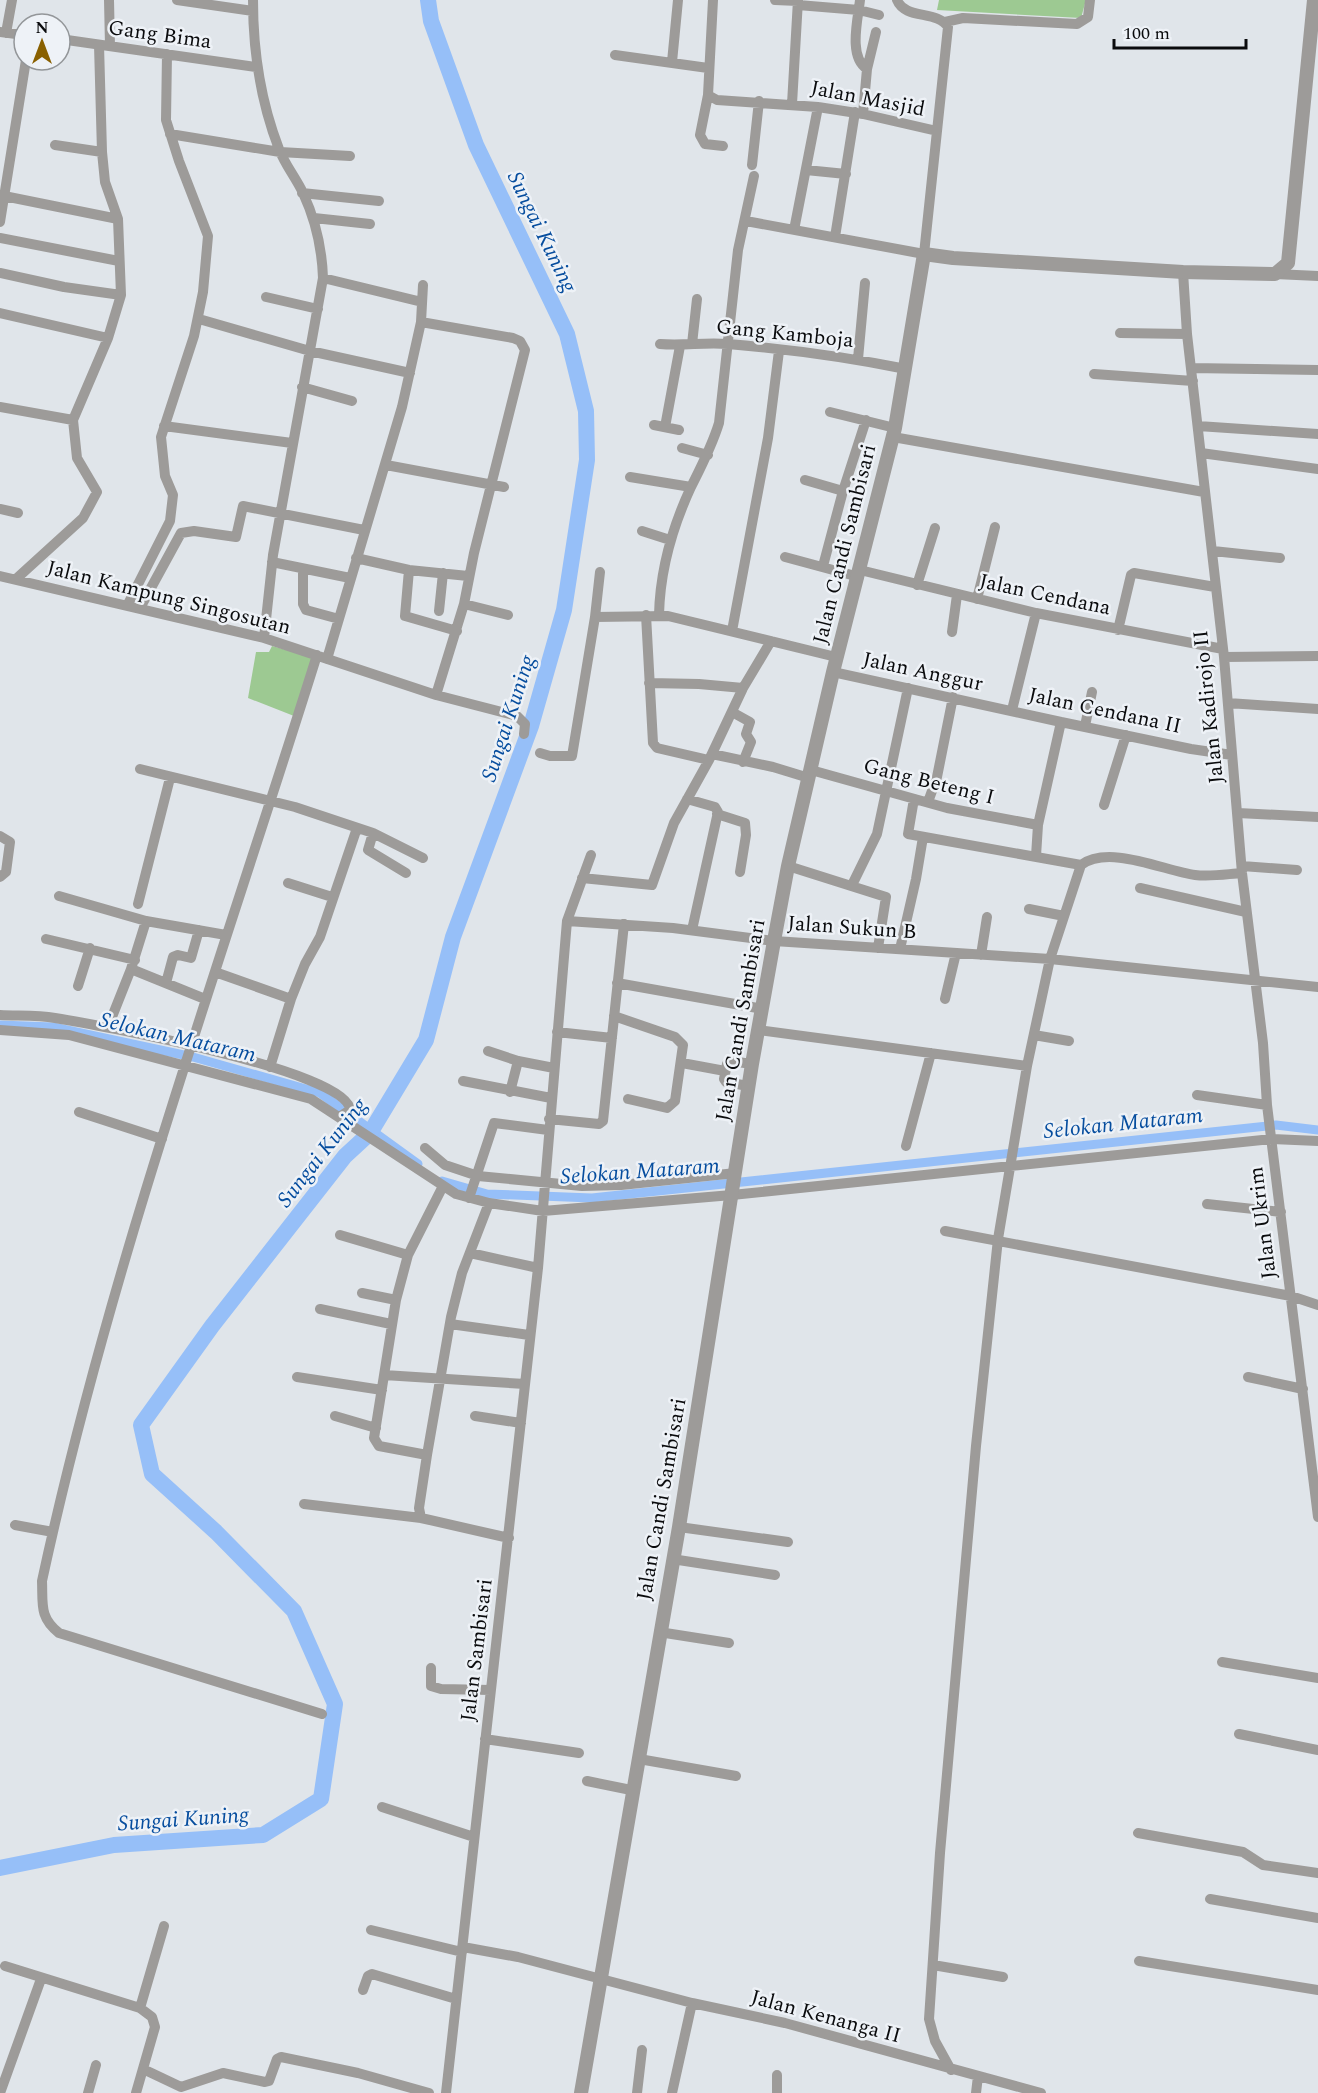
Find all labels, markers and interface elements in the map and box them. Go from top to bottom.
north arrow [12,12,72,72]
street label: Gang Bima [106,12,214,58]
scale bar [1114,12,1246,50]
text: N [35,16,49,40]
text: 100 m [1123,20,1170,47]
street label: Jalan Masjid [808,72,928,126]
water label: Sungai Kuning [498,166,586,299]
street label: Gang Kamboja [715,311,856,357]
street label: Jalan Candi Sambisari [805,441,885,648]
street label: Jalan Kampung Singosutan [43,552,294,644]
street label: Jalan Cendana [976,565,1114,625]
street label: Jalan Kadirojo II [1185,629,1233,785]
street label: Jalan Anggur [860,644,986,700]
water label: Sungai Kuning [473,650,545,786]
street label: Jalan Cendana II [1026,679,1184,743]
street label: Gang Beteng I [860,750,998,814]
street label: Jalan Sukun B [786,908,917,948]
street label: Jalan Candi Sambisari [707,916,775,1124]
water label: Selokan Mataram [96,1003,259,1072]
water label: Sungai Kuning [269,1090,376,1215]
water label: Selokan Mataram [1042,1099,1204,1148]
water label: Selokan Mataram [559,1149,721,1194]
street label: Jalan Ukrim [1240,1165,1286,1281]
street label: Jalan Candi Sambisari [628,1395,696,1603]
street label: Jalan Sambisari [452,1577,502,1723]
water label: Sungai Kuning [117,1798,251,1841]
street label: Jalan Kenanga II [747,1982,904,2052]

